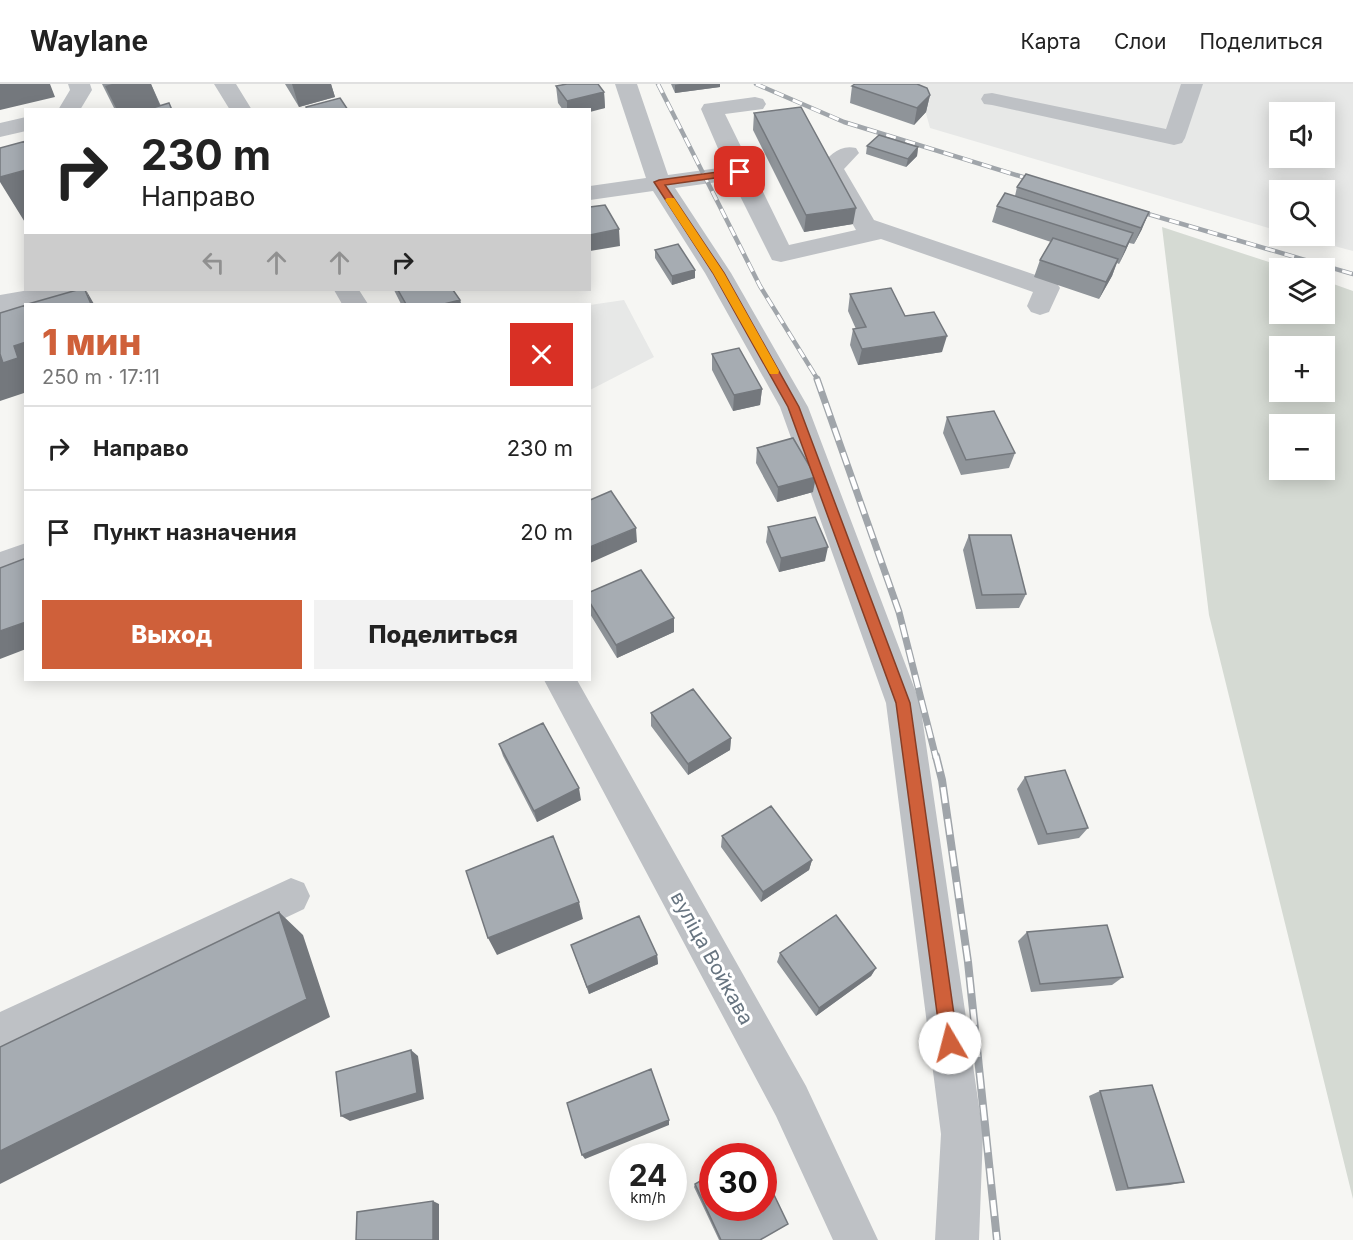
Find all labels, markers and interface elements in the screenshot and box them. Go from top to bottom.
text: Waylane [30,24,148,58]
text: Карта [1021,29,1081,54]
text: Слои [1114,29,1166,54]
text: Поделиться [1199,29,1323,54]
map controls [1269,102,1335,480]
button: sound [1269,102,1335,168]
text: 230 m [141,129,271,180]
icon: right [42,132,120,210]
pin [714,146,765,197]
icon: arrive [723,155,756,188]
text: Направо [141,180,256,213]
button: search [1269,180,1335,246]
icon: left [197,246,230,279]
icon: ahead [260,246,293,279]
icon: ahead [323,246,356,279]
icon: right [386,246,419,279]
button: layers [1269,258,1335,324]
text: 1 мин [42,320,141,364]
button: close [510,323,573,386]
button: + [1269,336,1335,402]
text: 250 m · 17:11 [42,365,160,389]
button: − [1269,414,1335,480]
icon: right [42,432,75,465]
text: Направо [93,435,189,461]
text: 230 m [507,435,573,461]
icon: arrive [42,516,75,549]
text: Пункт назначения [93,519,297,545]
text: 20 m [520,519,573,545]
button: Выход [42,600,302,669]
button: Поделиться [314,600,573,669]
street label: вуліца Войкава [666,887,758,1029]
position arrow [918,1011,982,1075]
speed limit sign: 30 [699,1143,777,1221]
text: 24 [629,1157,667,1193]
text: km/h [630,1188,666,1207]

